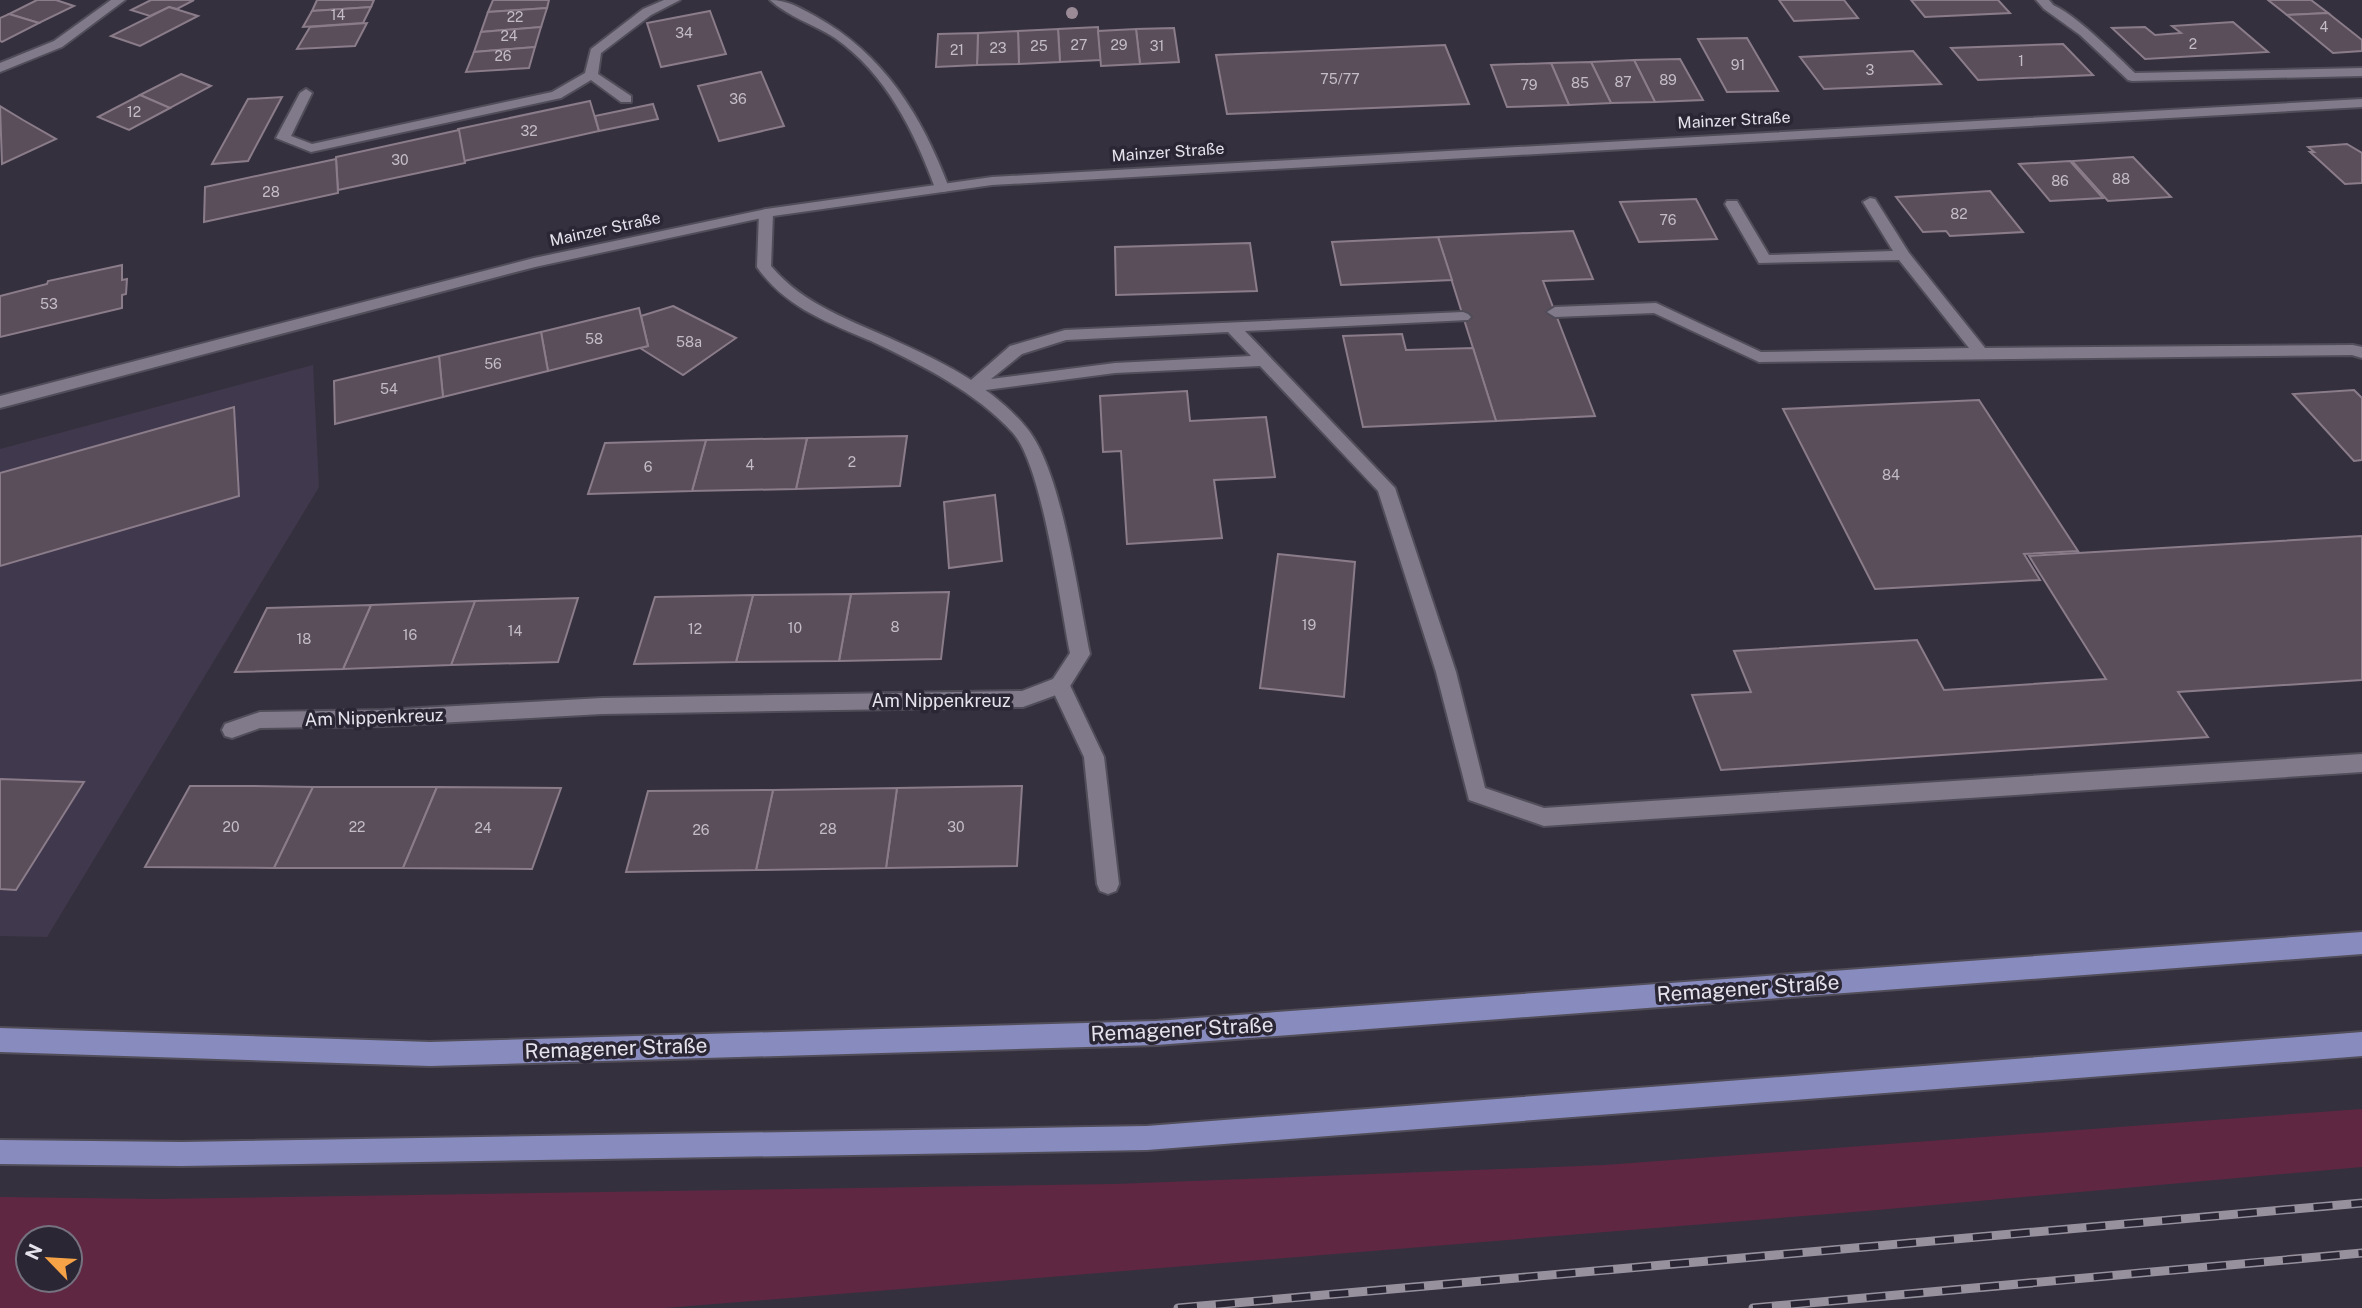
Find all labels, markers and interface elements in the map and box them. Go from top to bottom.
house number: 14 [331,7,345,23]
house number: 22 [507,9,523,25]
house number: 4 [2320,19,2329,35]
house number: 34 [675,25,693,41]
house number: 24 [500,28,518,44]
house number: 2 [2189,36,2197,52]
house number: 27 [1071,37,1087,53]
house number: 29 [1110,37,1128,53]
house number: 25 [1030,38,1048,54]
house number: 31 [1150,38,1164,54]
house number: 23 [989,40,1007,56]
house number: 21 [950,42,964,58]
house number: 26 [494,48,512,64]
house number: 1 [2018,53,2024,69]
house number: 91 [1731,57,1745,73]
house number: 3 [1866,62,1875,78]
house number: 75/77 [1320,71,1360,87]
house number: 89 [1659,72,1677,88]
house number: 87 [1614,74,1632,90]
house number: 85 [1571,75,1589,91]
house number: 79 [1521,77,1538,93]
house number: 36 [729,91,747,107]
house number: 12 [127,104,141,120]
street label: Mainzer Straße [1677,108,1791,132]
house number: 32 [520,123,538,139]
street label: Mainzer Straße [1111,139,1225,165]
house number: 30 [391,152,409,168]
house number: 88 [2112,171,2130,187]
house number: 86 [2051,173,2069,189]
house number: 28 [262,184,280,200]
house number: 82 [1950,206,1968,222]
street label: Mainzer Straße [548,208,662,250]
house number: 76 [1660,212,1677,228]
house number: 53 [40,296,58,312]
house number: 58 [585,331,603,347]
house number: 58a [676,334,702,350]
house number: 56 [484,356,502,372]
house number: 54 [380,381,398,397]
house number: 2 [848,454,856,470]
house number: 4 [746,457,755,473]
house number: 6 [644,459,653,475]
house number: 84 [1882,467,1900,483]
house number: 19 [1302,617,1316,633]
house number: 8 [890,619,900,635]
house number: 10 [788,620,802,636]
house number: 12 [688,621,702,637]
house number: 14 [508,623,522,639]
house number: 16 [403,627,417,643]
house number: 18 [297,631,311,647]
street label: Am Nippenkreuz [871,690,1011,711]
street label: Am Nippenkreuz [304,704,444,730]
house number: 20 [223,819,239,835]
house number: 22 [349,819,365,835]
house number: 30 [947,819,965,835]
house number: 24 [474,820,492,836]
house number: 28 [819,821,837,837]
house number: 26 [692,822,710,838]
street label: Remagener Straße [1656,969,1840,1007]
street label: Remagener Straße [1090,1012,1274,1046]
street label: Remagener Straße [524,1032,708,1064]
north arrow [14,1224,84,1294]
text: N [20,1240,47,1263]

